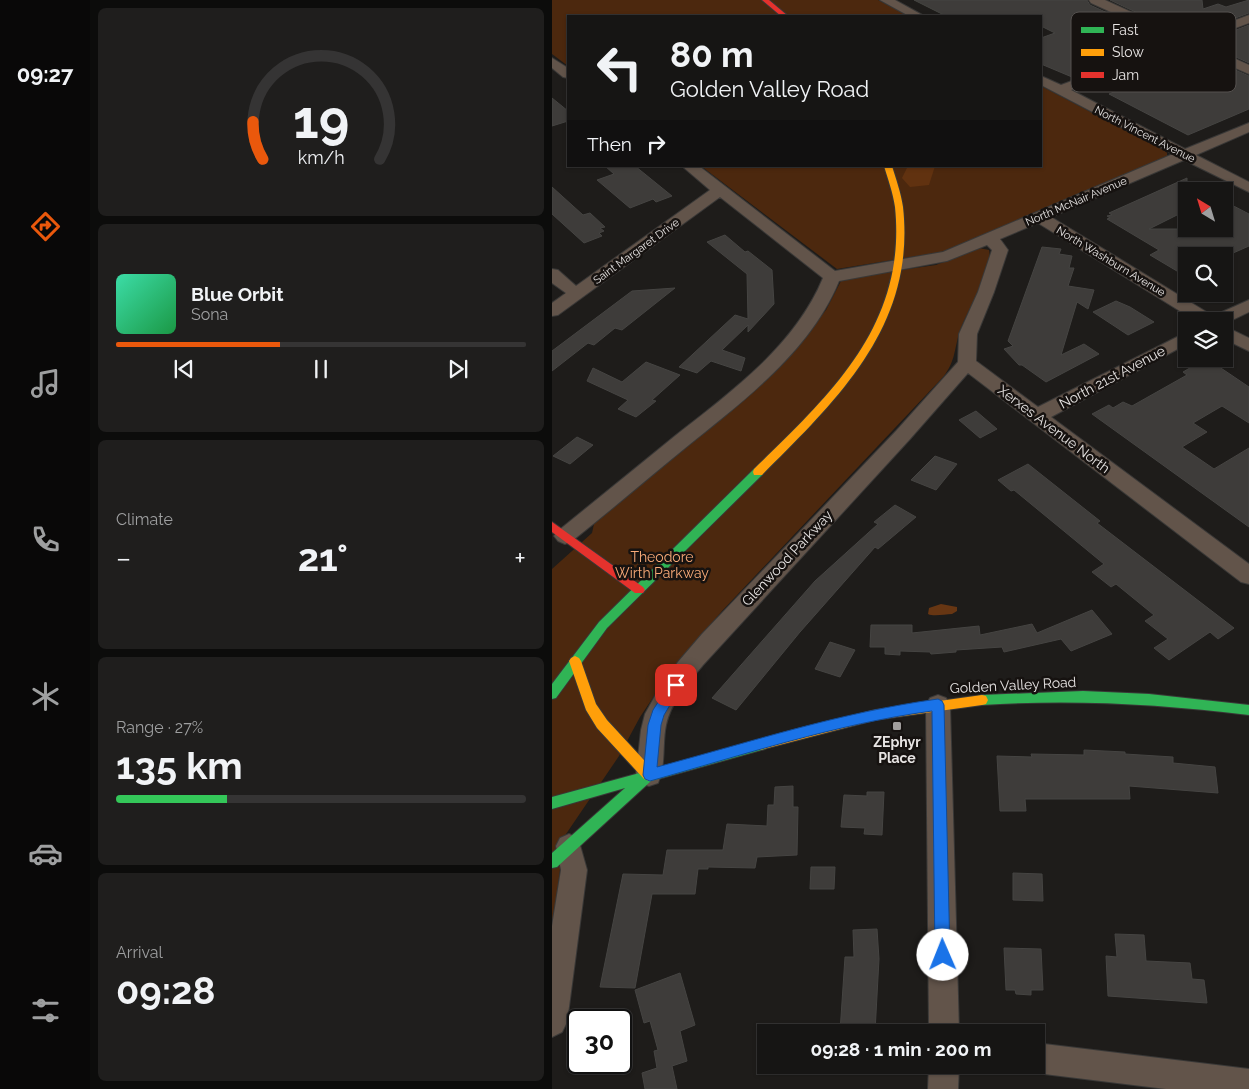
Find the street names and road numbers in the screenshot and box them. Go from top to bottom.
street label: North Vincent Avenue [1092,103,1198,166]
street label: North McNair Avenue [1024,174,1129,229]
street label: Saint Margaret Drive [591,216,682,287]
street label: North Washburn Avenue [1054,224,1168,299]
street label: North 21st Avenue [1056,342,1168,412]
street label: Xerxes Avenue North [995,382,1113,476]
street label: Glenwood Parkway [739,507,836,609]
street label: Golden Valley Road [949,674,1077,696]

